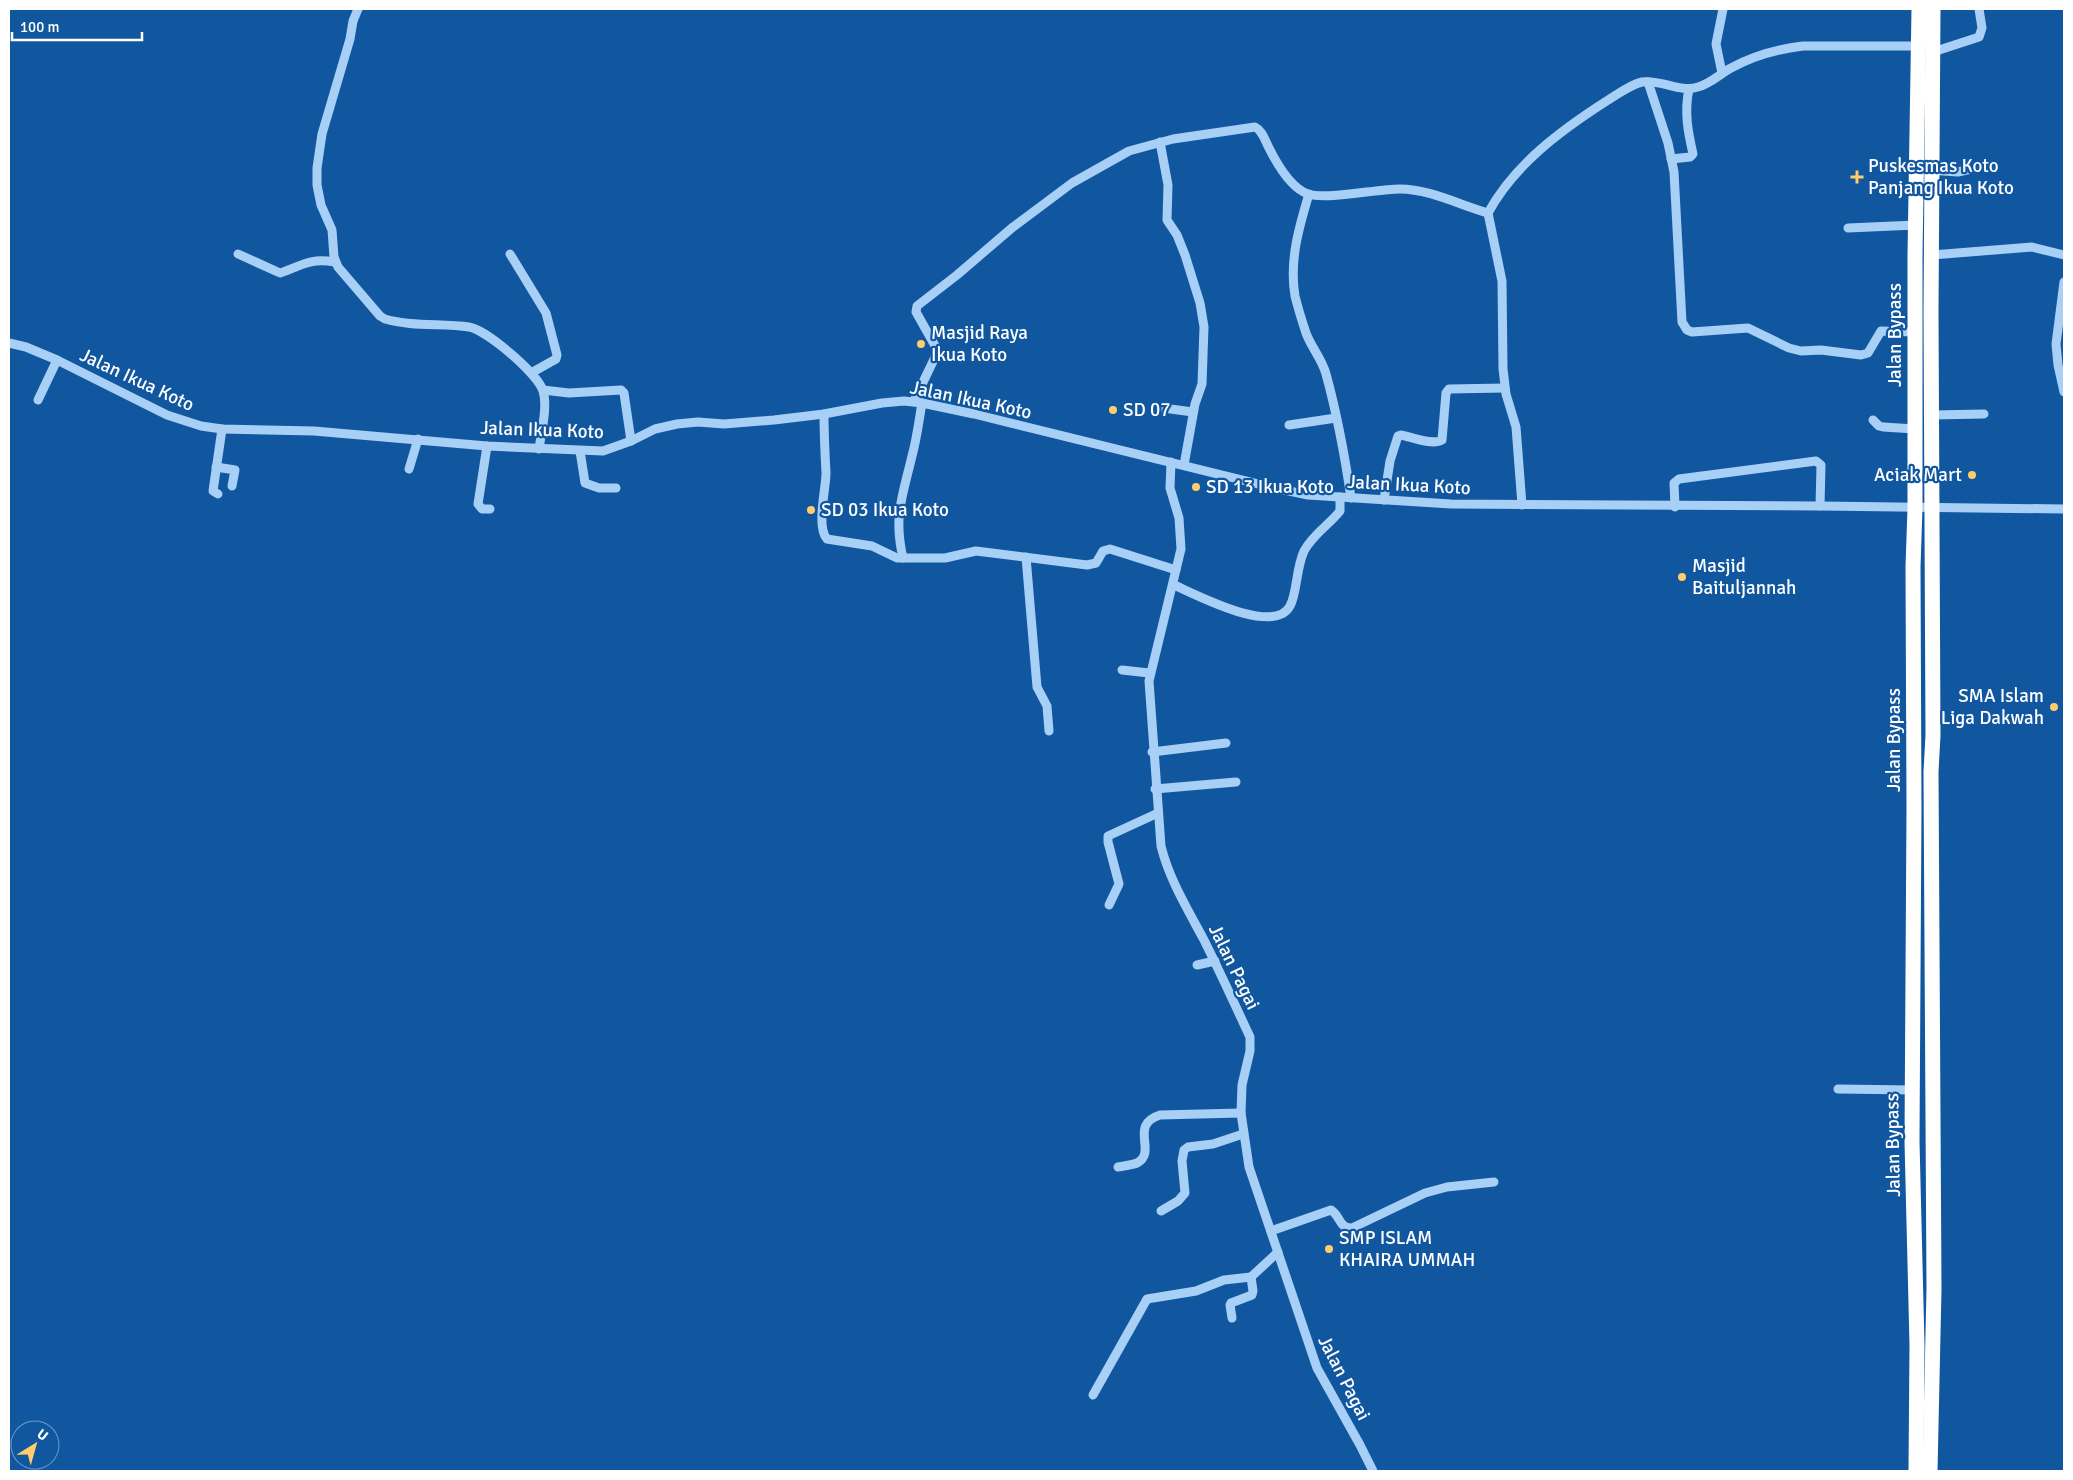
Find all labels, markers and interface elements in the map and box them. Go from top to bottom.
scale bar [12,10,142,42]
text: 100 m [20,18,60,36]
place label: Puskesmas Koto Panjang Ikua Koto [1868,154,2014,200]
marker: Puskesmas Koto Panjang Ikua Koto [1850,170,1864,184]
street label: Jalan Bypass [1883,283,1907,387]
place label: Masjid Raya Ikua Koto [931,321,1028,367]
marker: Masjid Raya Ikua Koto [915,338,927,350]
street label: Jalan Ikua Koto [76,343,198,417]
street label: Jalan Ikua Koto [908,375,1034,425]
place label: SD 07 [1123,398,1171,422]
marker: SD 07 [1107,404,1119,416]
street label: Jalan Ikua Koto [480,416,604,444]
place label: Aciak Mart [1874,463,1962,487]
marker: Aciak Mart [1966,469,1978,481]
street label: Jalan Ikua Koto [1347,470,1471,500]
place label: SD 13 Ikua Koto [1206,475,1334,499]
marker: SD 13 Ikua Koto [1190,481,1202,493]
place label: SD 03 Ikua Koto [821,498,949,522]
marker: SD 03 Ikua Koto [805,504,817,516]
place label: Masjid Baituljannah [1692,554,1796,600]
marker: Masjid Baituljannah [1676,571,1688,583]
place label: SMA Islam Liga Dakwah [1941,684,2044,730]
street label: Jalan Bypass [1882,688,1906,792]
marker: SMA Islam Liga Dakwah [2048,701,2060,713]
street label: Jalan Pagai [1203,920,1265,1014]
street label: Jalan Bypass [1880,1093,1906,1197]
place label: SMP ISLAM KHAIRA UMMAH [1339,1226,1475,1272]
marker: SMP ISLAM KHAIRA UMMAH [1323,1243,1335,1255]
street label: Jalan Pagai [1312,1331,1376,1425]
north arrow [10,1420,60,1470]
text: U [34,1425,51,1445]

